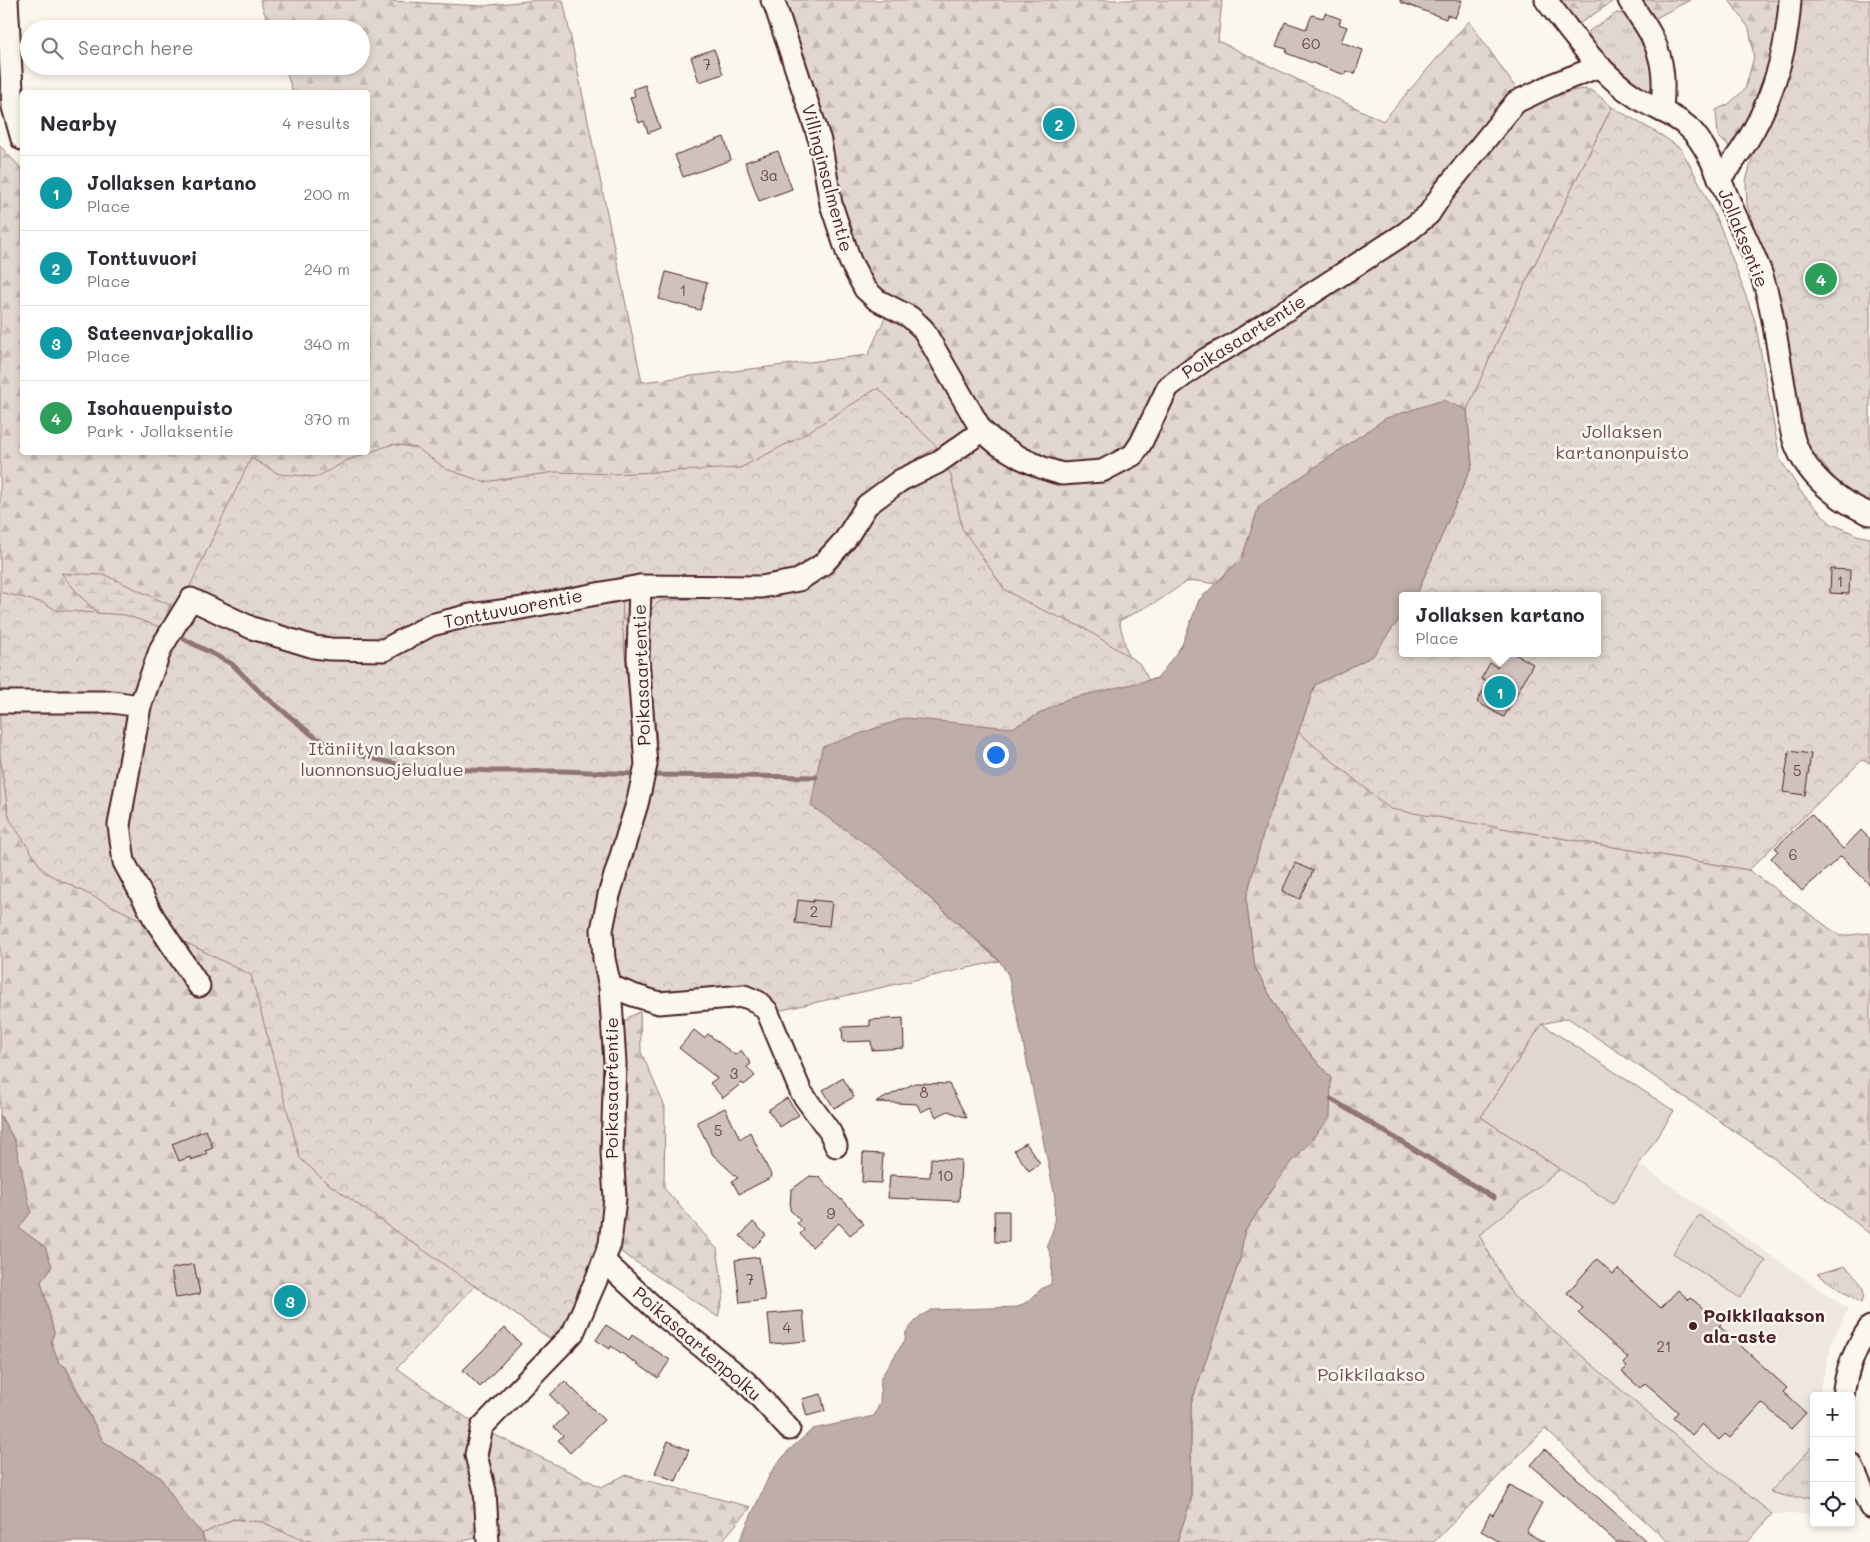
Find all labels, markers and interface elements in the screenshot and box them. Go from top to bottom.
search box [20,20,370,75]
house number: 60 [1302,33,1320,53]
icon: search [38,34,66,62]
text: Search here [78,35,194,60]
house number: 7 [703,54,711,74]
street label: Villinginsalmentie [797,101,859,254]
pin: 2 [1043,105,1075,143]
text: Nearby [40,109,117,136]
text: 4 results [282,112,350,133]
house number: 3a [760,165,778,185]
text: Jollaksen kartano [87,170,256,195]
text: 1 [52,183,60,204]
text: 200 m [303,183,350,204]
street label: Jollaksentie [1713,185,1775,291]
text: Place [87,195,130,216]
text: Tonttuvuori [87,245,197,270]
text: 2 [52,258,60,279]
text: 240 m [304,258,350,279]
pin: 4 [1805,260,1837,298]
text: Place [87,270,130,291]
house number: 1 [680,280,686,300]
street label: Poikasaartentie [1177,288,1310,384]
text: Sateenvarjokallio [87,320,253,345]
text: 3 [51,333,61,354]
text: 340 m [303,333,350,354]
text: Place [87,345,130,366]
text: Isohauenpuisto [87,395,232,420]
text: 4 [51,408,61,429]
text: 370 m [304,408,350,429]
park label: Jollaksen kartanonpuisto [1555,419,1689,464]
text: Park · Jollaksentie [87,420,234,441]
house number: 1 [1837,571,1843,591]
street label: Tonttuvuorentie [441,583,584,633]
popup [1399,592,1601,657]
text: Jollaksen kartano [1415,602,1585,627]
street label: Poikasaartentie [627,604,655,746]
text: Place [1415,627,1458,648]
pin: 1 [1484,673,1516,711]
park label: Itäniityn laakson luonnonsuojelualue [300,736,464,781]
your location [983,742,1009,768]
house number: 5 [1793,760,1801,780]
house number: 6 [1788,844,1798,864]
house number: 2 [810,901,818,921]
street label: Poikasaartentie [599,1017,623,1159]
house number: 3 [730,1063,739,1083]
house number: 8 [919,1082,929,1102]
house number: 5 [714,1120,722,1140]
house number: 10 [937,1165,953,1185]
house number: 9 [827,1203,836,1223]
house number: 7 [746,1269,754,1289]
street label: Poikasaartenpolku [628,1281,767,1406]
pin: 3 [274,1282,306,1320]
place label: Poikkilaakson ala-aste [1703,1303,1825,1348]
house number: 4 [783,1317,792,1337]
marker: Poikkilaakson ala-aste [1687,1320,1699,1332]
house number: 21 [1656,1336,1672,1356]
park label: Poikkilaakso [1317,1362,1425,1386]
map controls [1810,1392,1855,1527]
button: + [1810,1392,1855,1437]
button: − [1810,1437,1855,1482]
button: locate [1810,1482,1855,1527]

